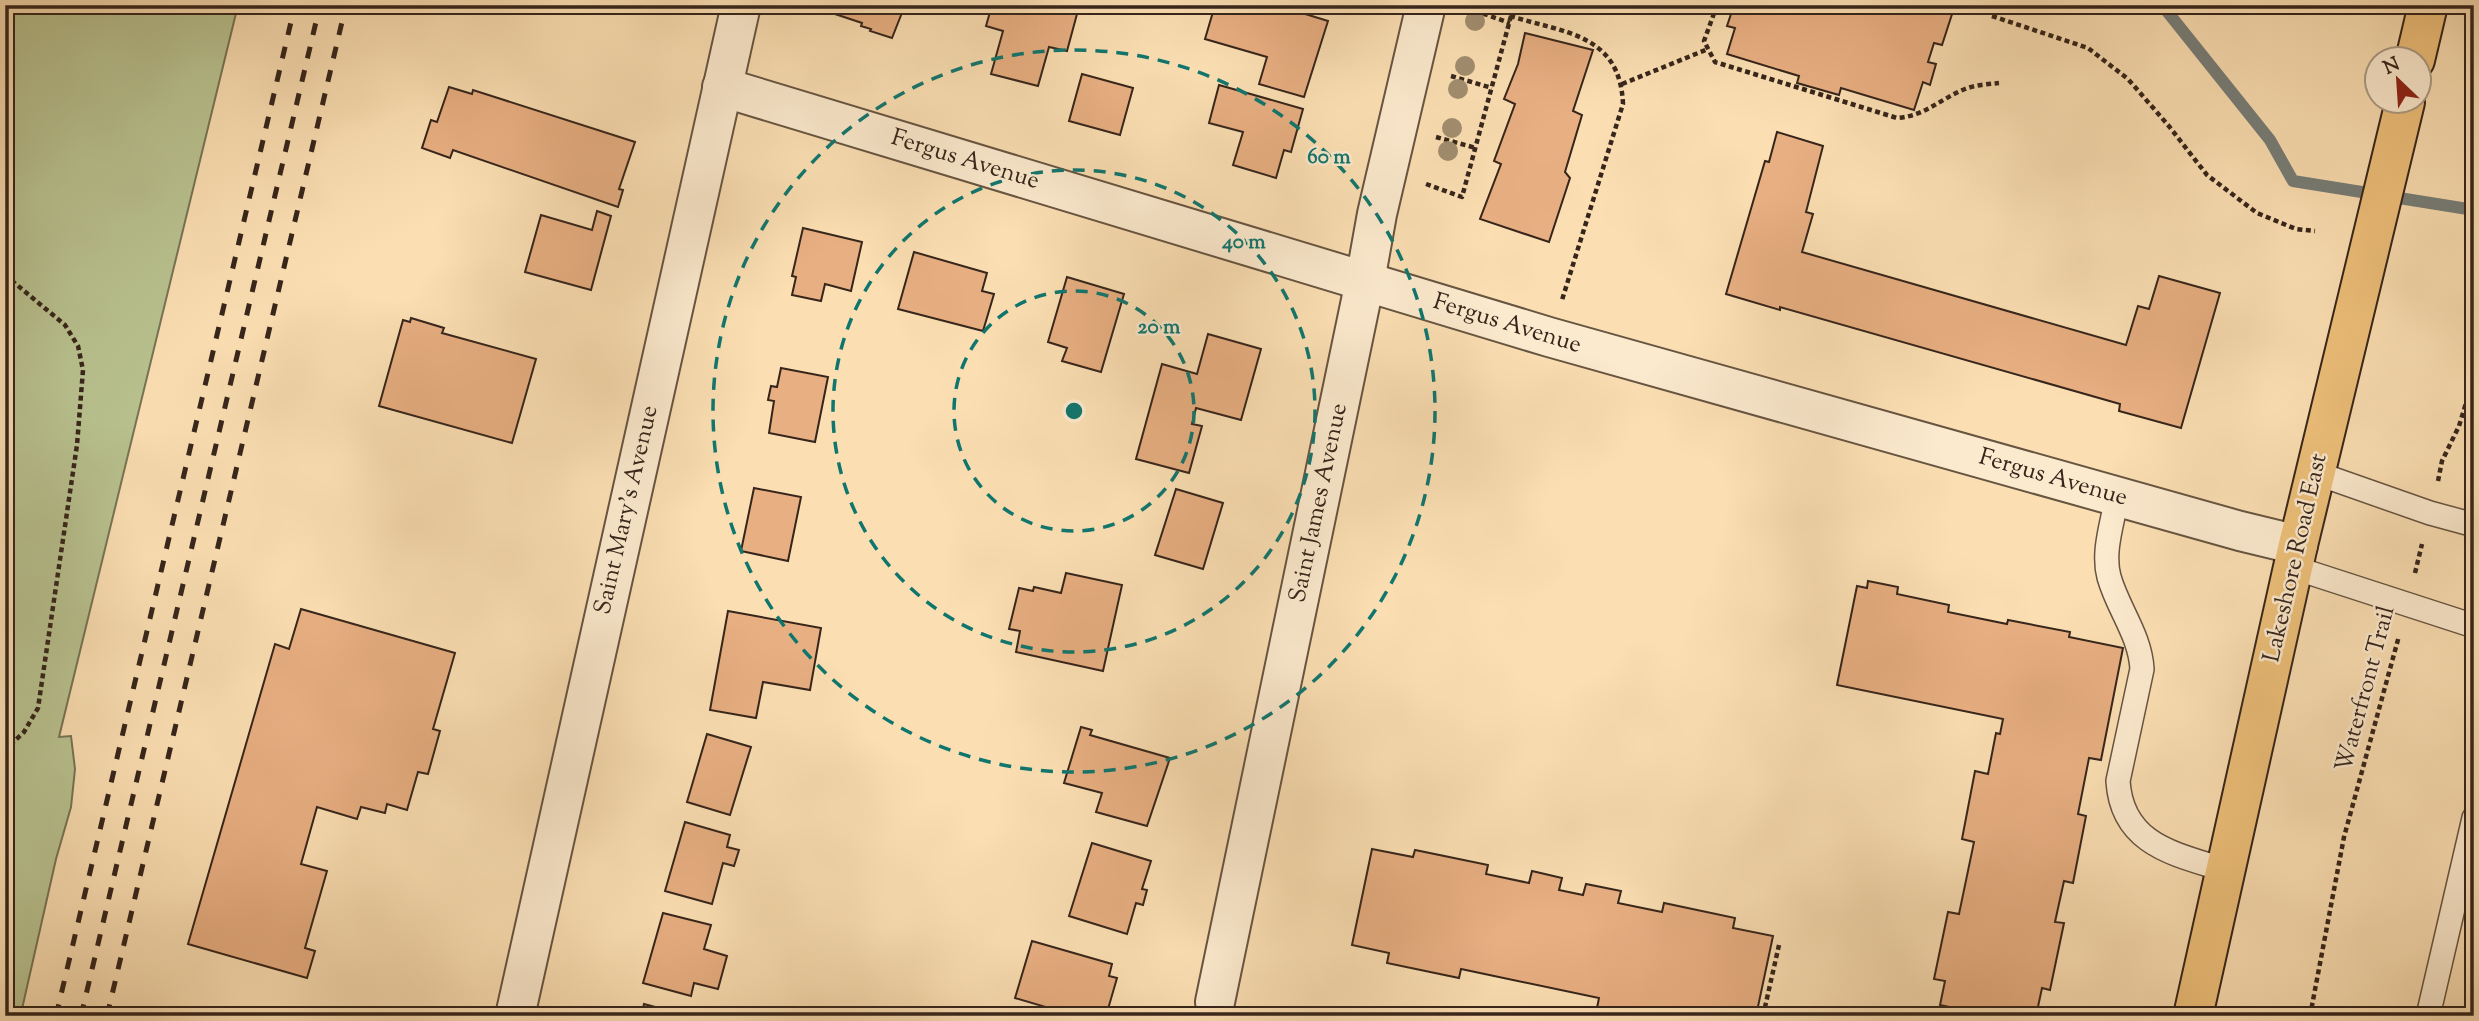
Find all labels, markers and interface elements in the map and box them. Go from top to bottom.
north arrow [2364,46,2434,116]
text: N [2379,51,2404,82]
street label: Fergus Avenue [887,121,1043,199]
text: 60 m [1307,143,1351,173]
text: 40 m [1221,228,1266,258]
street label: Fergus Avenue [1429,285,1585,363]
text: 20 m [1138,313,1181,343]
centre of rings [1062,399,1086,423]
street label: Saint James Avenue [1281,400,1357,606]
street label: Saint Mary's Avenue [586,402,668,618]
street label: Fergus Avenue [1975,441,2131,515]
street label: Lakeshore Road East [2255,450,2337,666]
street label: Waterfront Trail [2328,602,2405,776]

